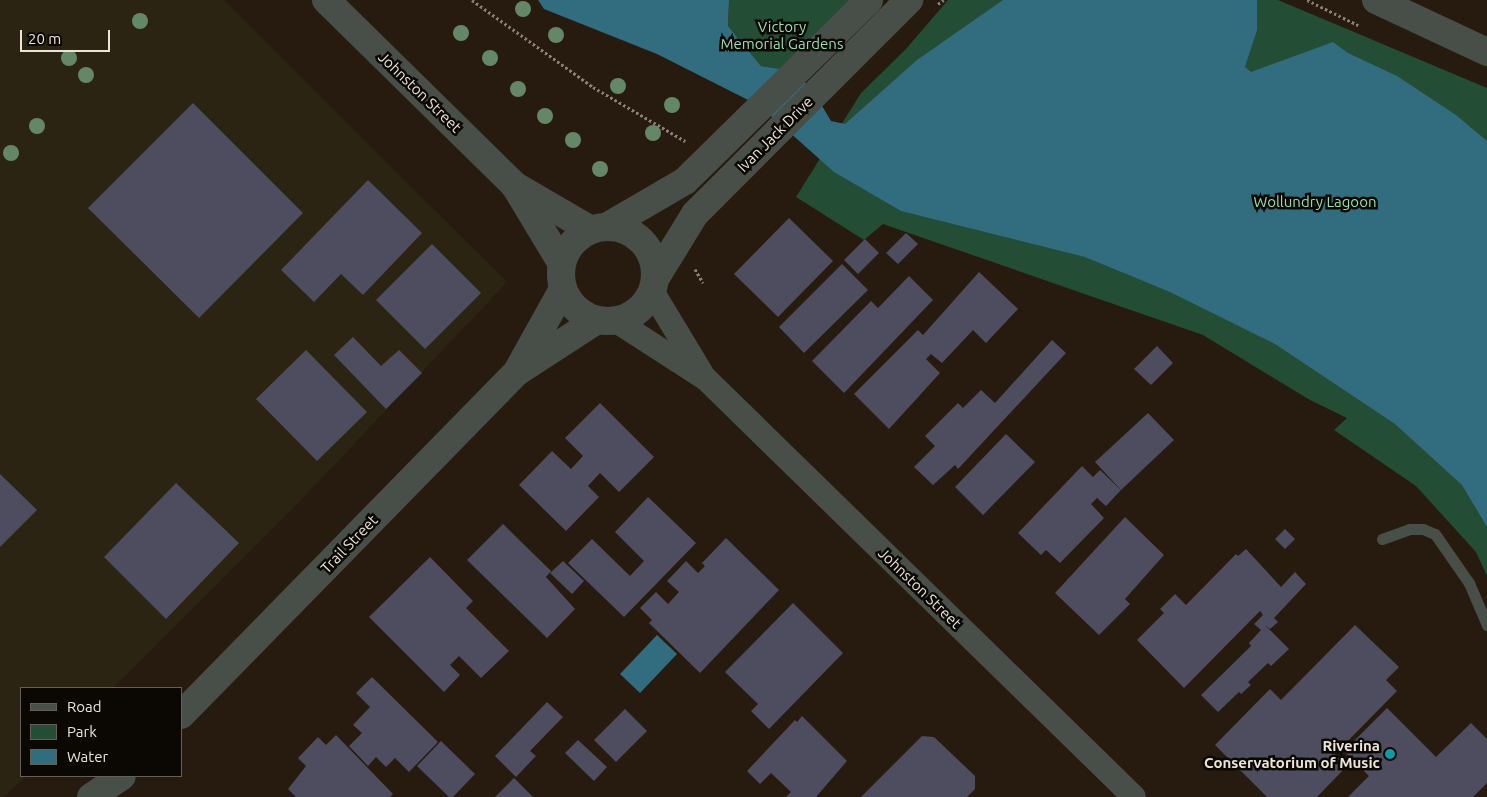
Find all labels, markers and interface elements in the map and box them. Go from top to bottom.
park label: Victory Memorial Gardens [721,17,843,52]
scale bar [22,20,112,52]
text: 20 m [28,30,61,47]
street label: Johnston Street [375,48,465,136]
street label: Ivan Jack Drive [733,92,817,176]
park label: Wollundry Lagoon [1254,193,1376,211]
street label: Trail Street [317,511,381,577]
street label: Johnston Street [875,544,965,632]
legend [20,687,182,777]
text: Road [67,698,102,715]
text: Park [67,723,97,740]
place label: Riverina Conservatorium of Music [1204,736,1380,771]
text: Water [67,748,108,765]
marker: Riverina Conservatorium of Music [1384,748,1396,760]

